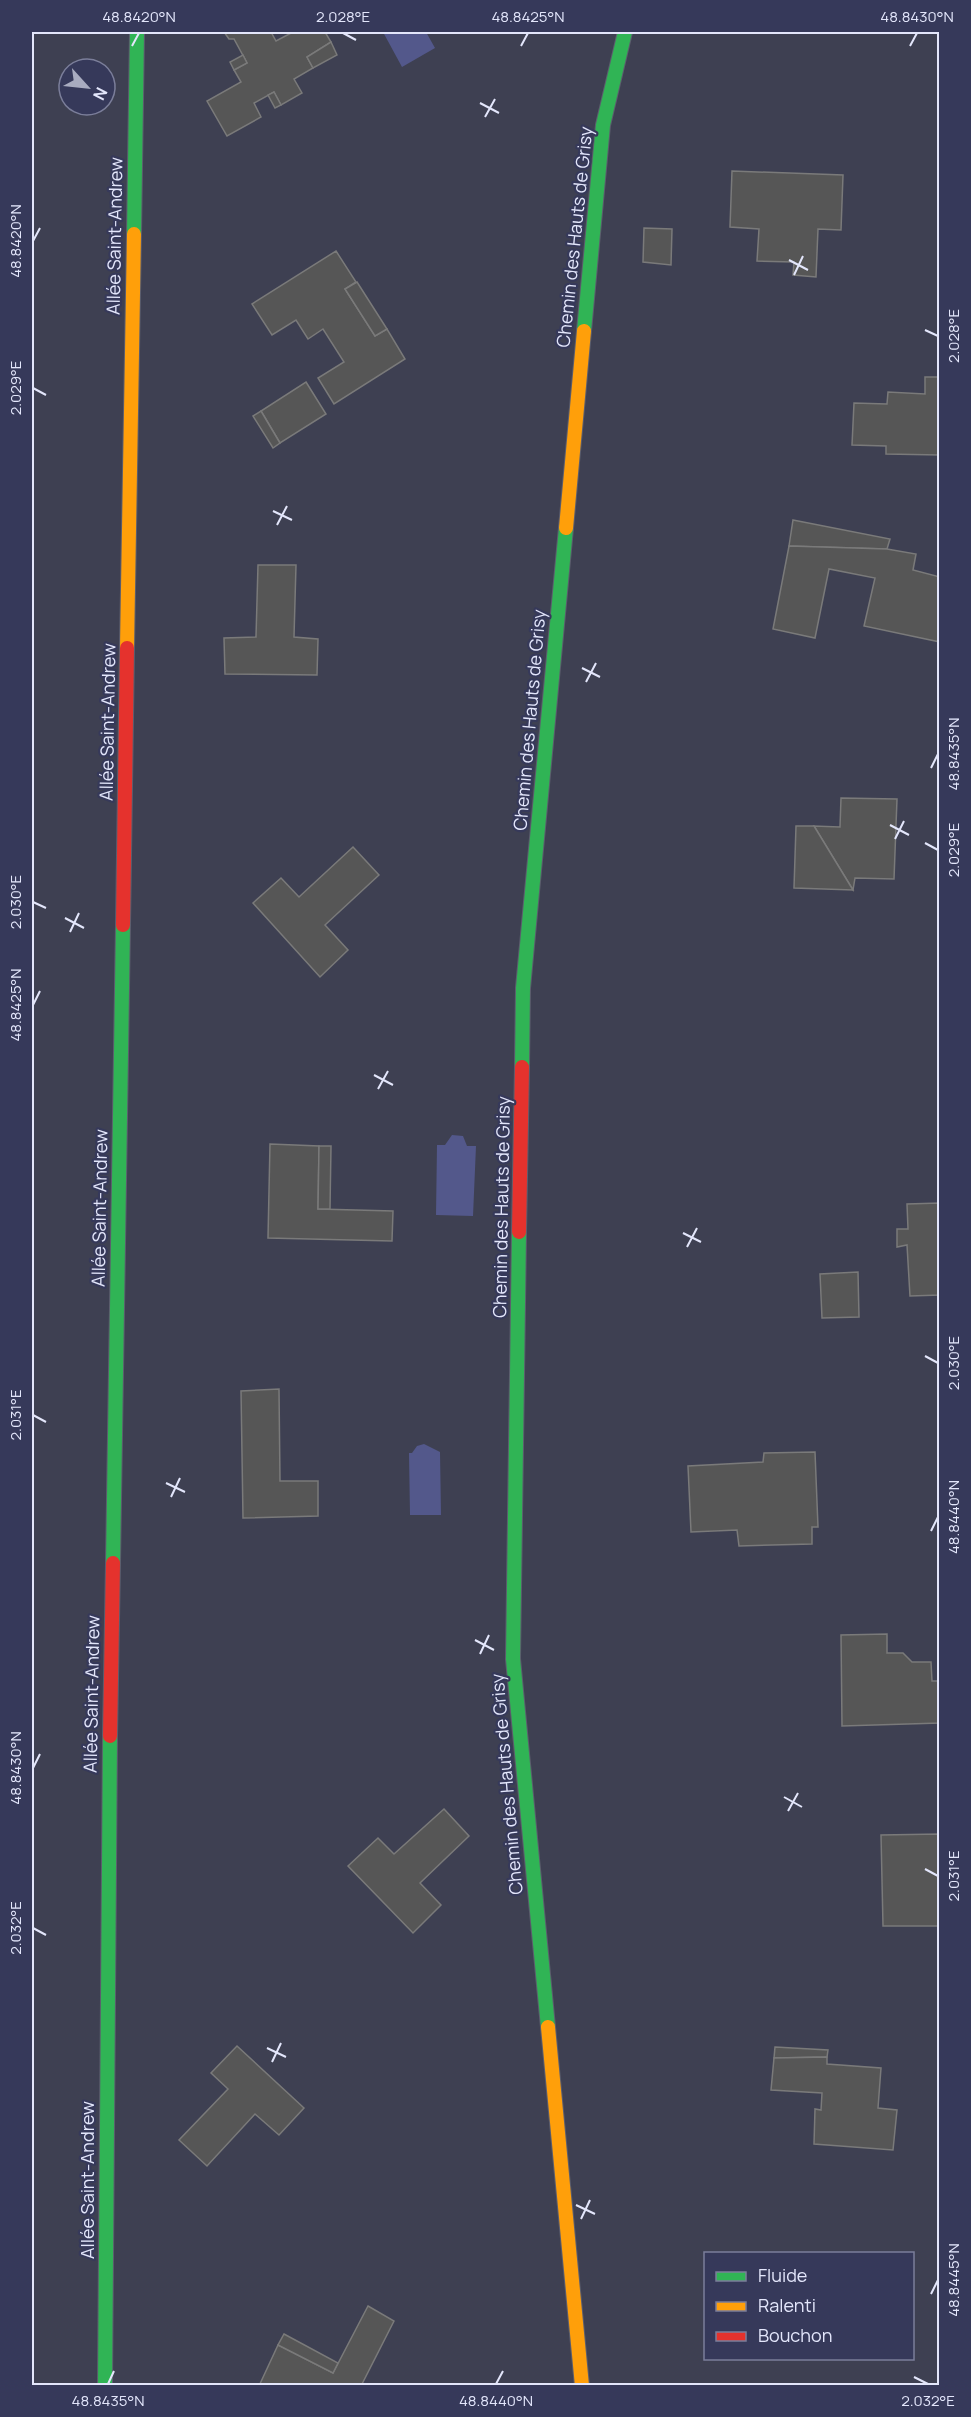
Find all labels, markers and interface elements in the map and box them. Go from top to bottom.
text: 48.8420°N [102,6,176,27]
text: 2.028°E [316,6,370,27]
text: 48.8425°N [491,6,565,27]
text: 48.8430°N [880,6,954,27]
north arrow [57,57,117,117]
text: N [88,84,113,104]
street label: Chemin des Hauts de Grisy [550,125,598,348]
street label: Allée Saint-Andrew [101,157,127,315]
text: 48.8420°N [5,204,26,278]
text: 2.028°E [943,309,964,363]
text: 2.029°E [5,361,26,415]
street label: Chemin des Hauts de Grisy [507,608,551,831]
street label: Allée Saint-Andrew [94,643,120,801]
text: 48.8435°N [943,718,964,790]
text: 2.029°E [943,823,964,877]
text: 2.030°E [5,875,26,929]
text: 48.8425°N [5,968,26,1042]
street label: Chemin des Hauts de Grisy [487,1095,515,1318]
street label: Allée Saint-Andrew [86,1129,112,1287]
text: 2.030°E [943,1336,964,1390]
text: 2.031°E [5,1390,26,1440]
text: 48.8440°N [943,1480,964,1554]
street label: Allée Saint-Andrew [78,1615,104,1773]
street label: Chemin des Hauts de Grisy [484,1672,528,1896]
text: 48.8430°N [5,1731,26,1805]
text: 2.031°E [943,1851,964,1901]
text: 2.032°E [5,1901,26,1955]
street label: Allée Saint-Andrew [75,2101,99,2259]
text: 48.8445°N [943,2243,964,2317]
legend [704,2252,914,2360]
text: Fluide [758,2263,807,2287]
text: Ralenti [758,2293,816,2317]
text: Bouchon [758,2323,832,2347]
text: 48.8435°N [72,2390,144,2411]
text: 48.8440°N [459,2390,533,2411]
text: 2.032°E [901,2390,955,2411]

